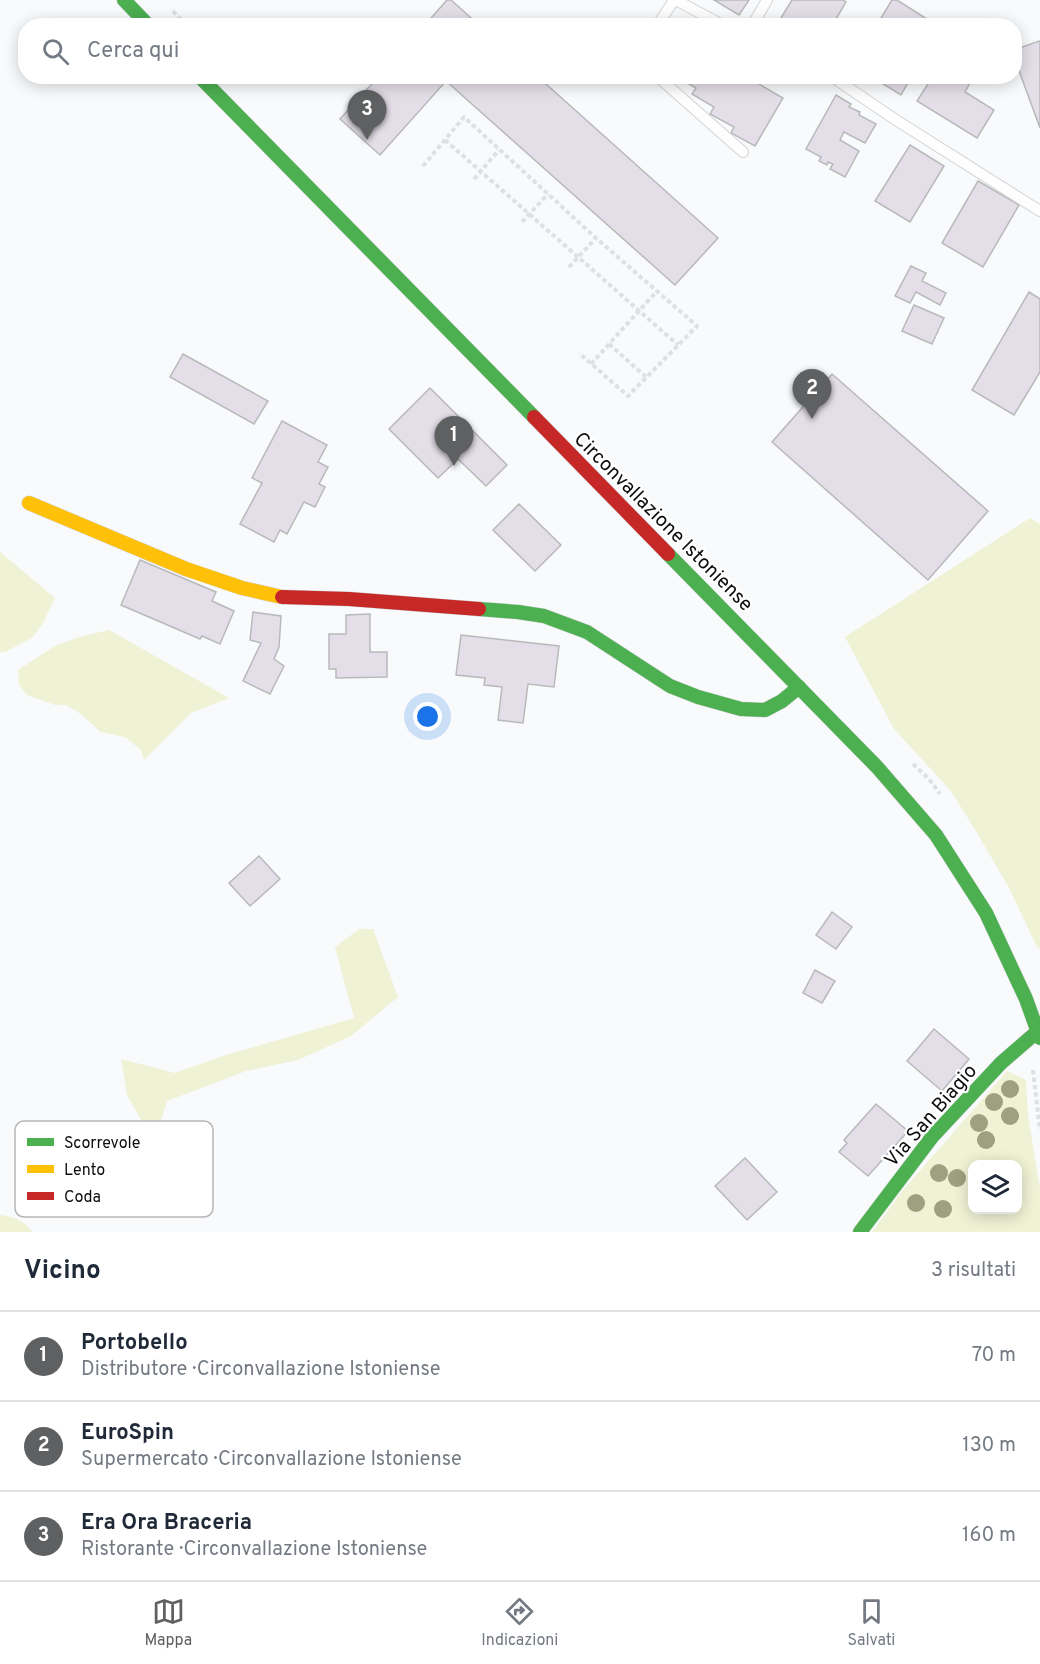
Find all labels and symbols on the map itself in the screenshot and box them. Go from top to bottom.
pin: 3 [348,90,386,140]
pin: 2 [792,370,832,419]
pin: 1 [434,416,474,466]
street label: Circonvallazione Istoniense [567,427,758,618]
your location [413,702,442,731]
street label: Via San Biagio [880,1059,984,1173]
legend [15,1121,213,1217]
text: Scorrevole [64,1134,140,1154]
text: Lento [64,1161,105,1181]
text: Coda [64,1188,101,1208]

